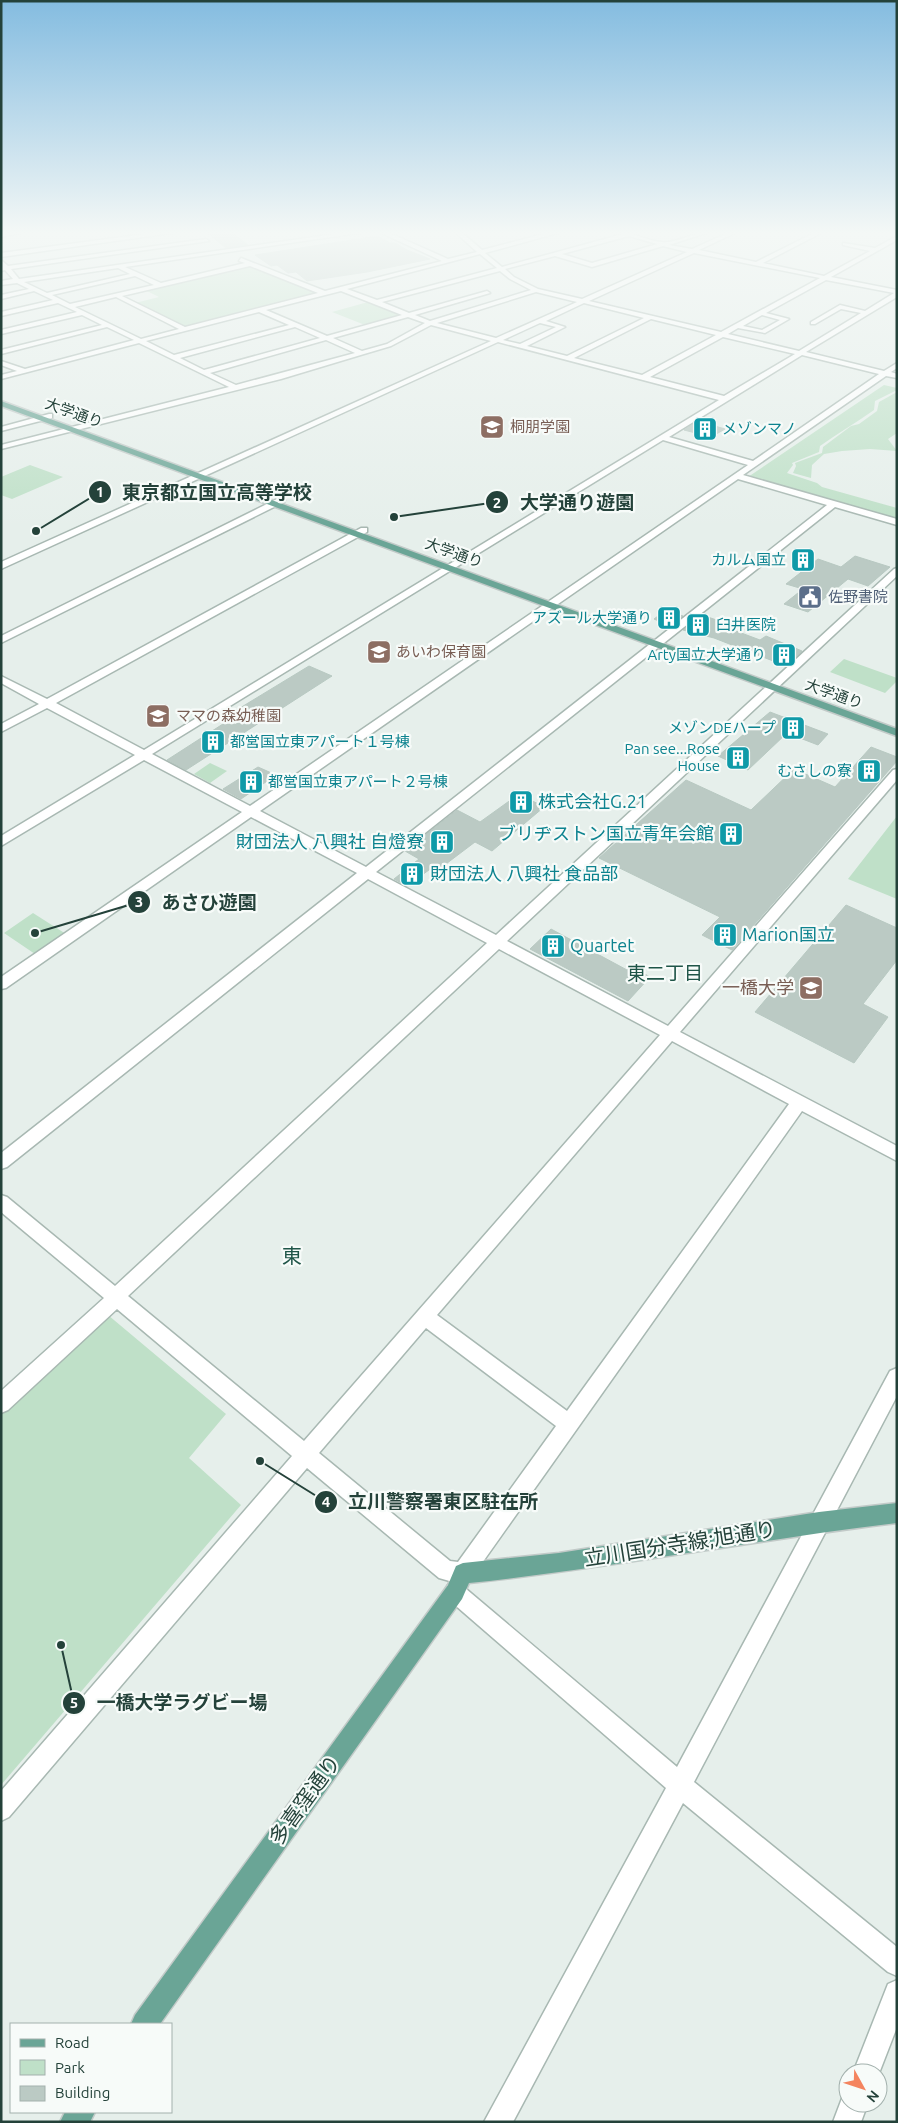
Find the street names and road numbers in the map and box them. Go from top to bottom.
street label: 大学通り [43,394,105,431]
street label: 大学通り [423,534,485,571]
street label: 大学通り [803,675,865,712]
street label: 立川国分寺線;旭通り [582,1516,778,1570]
street label: 多喜窪通り [264,1750,345,1849]

